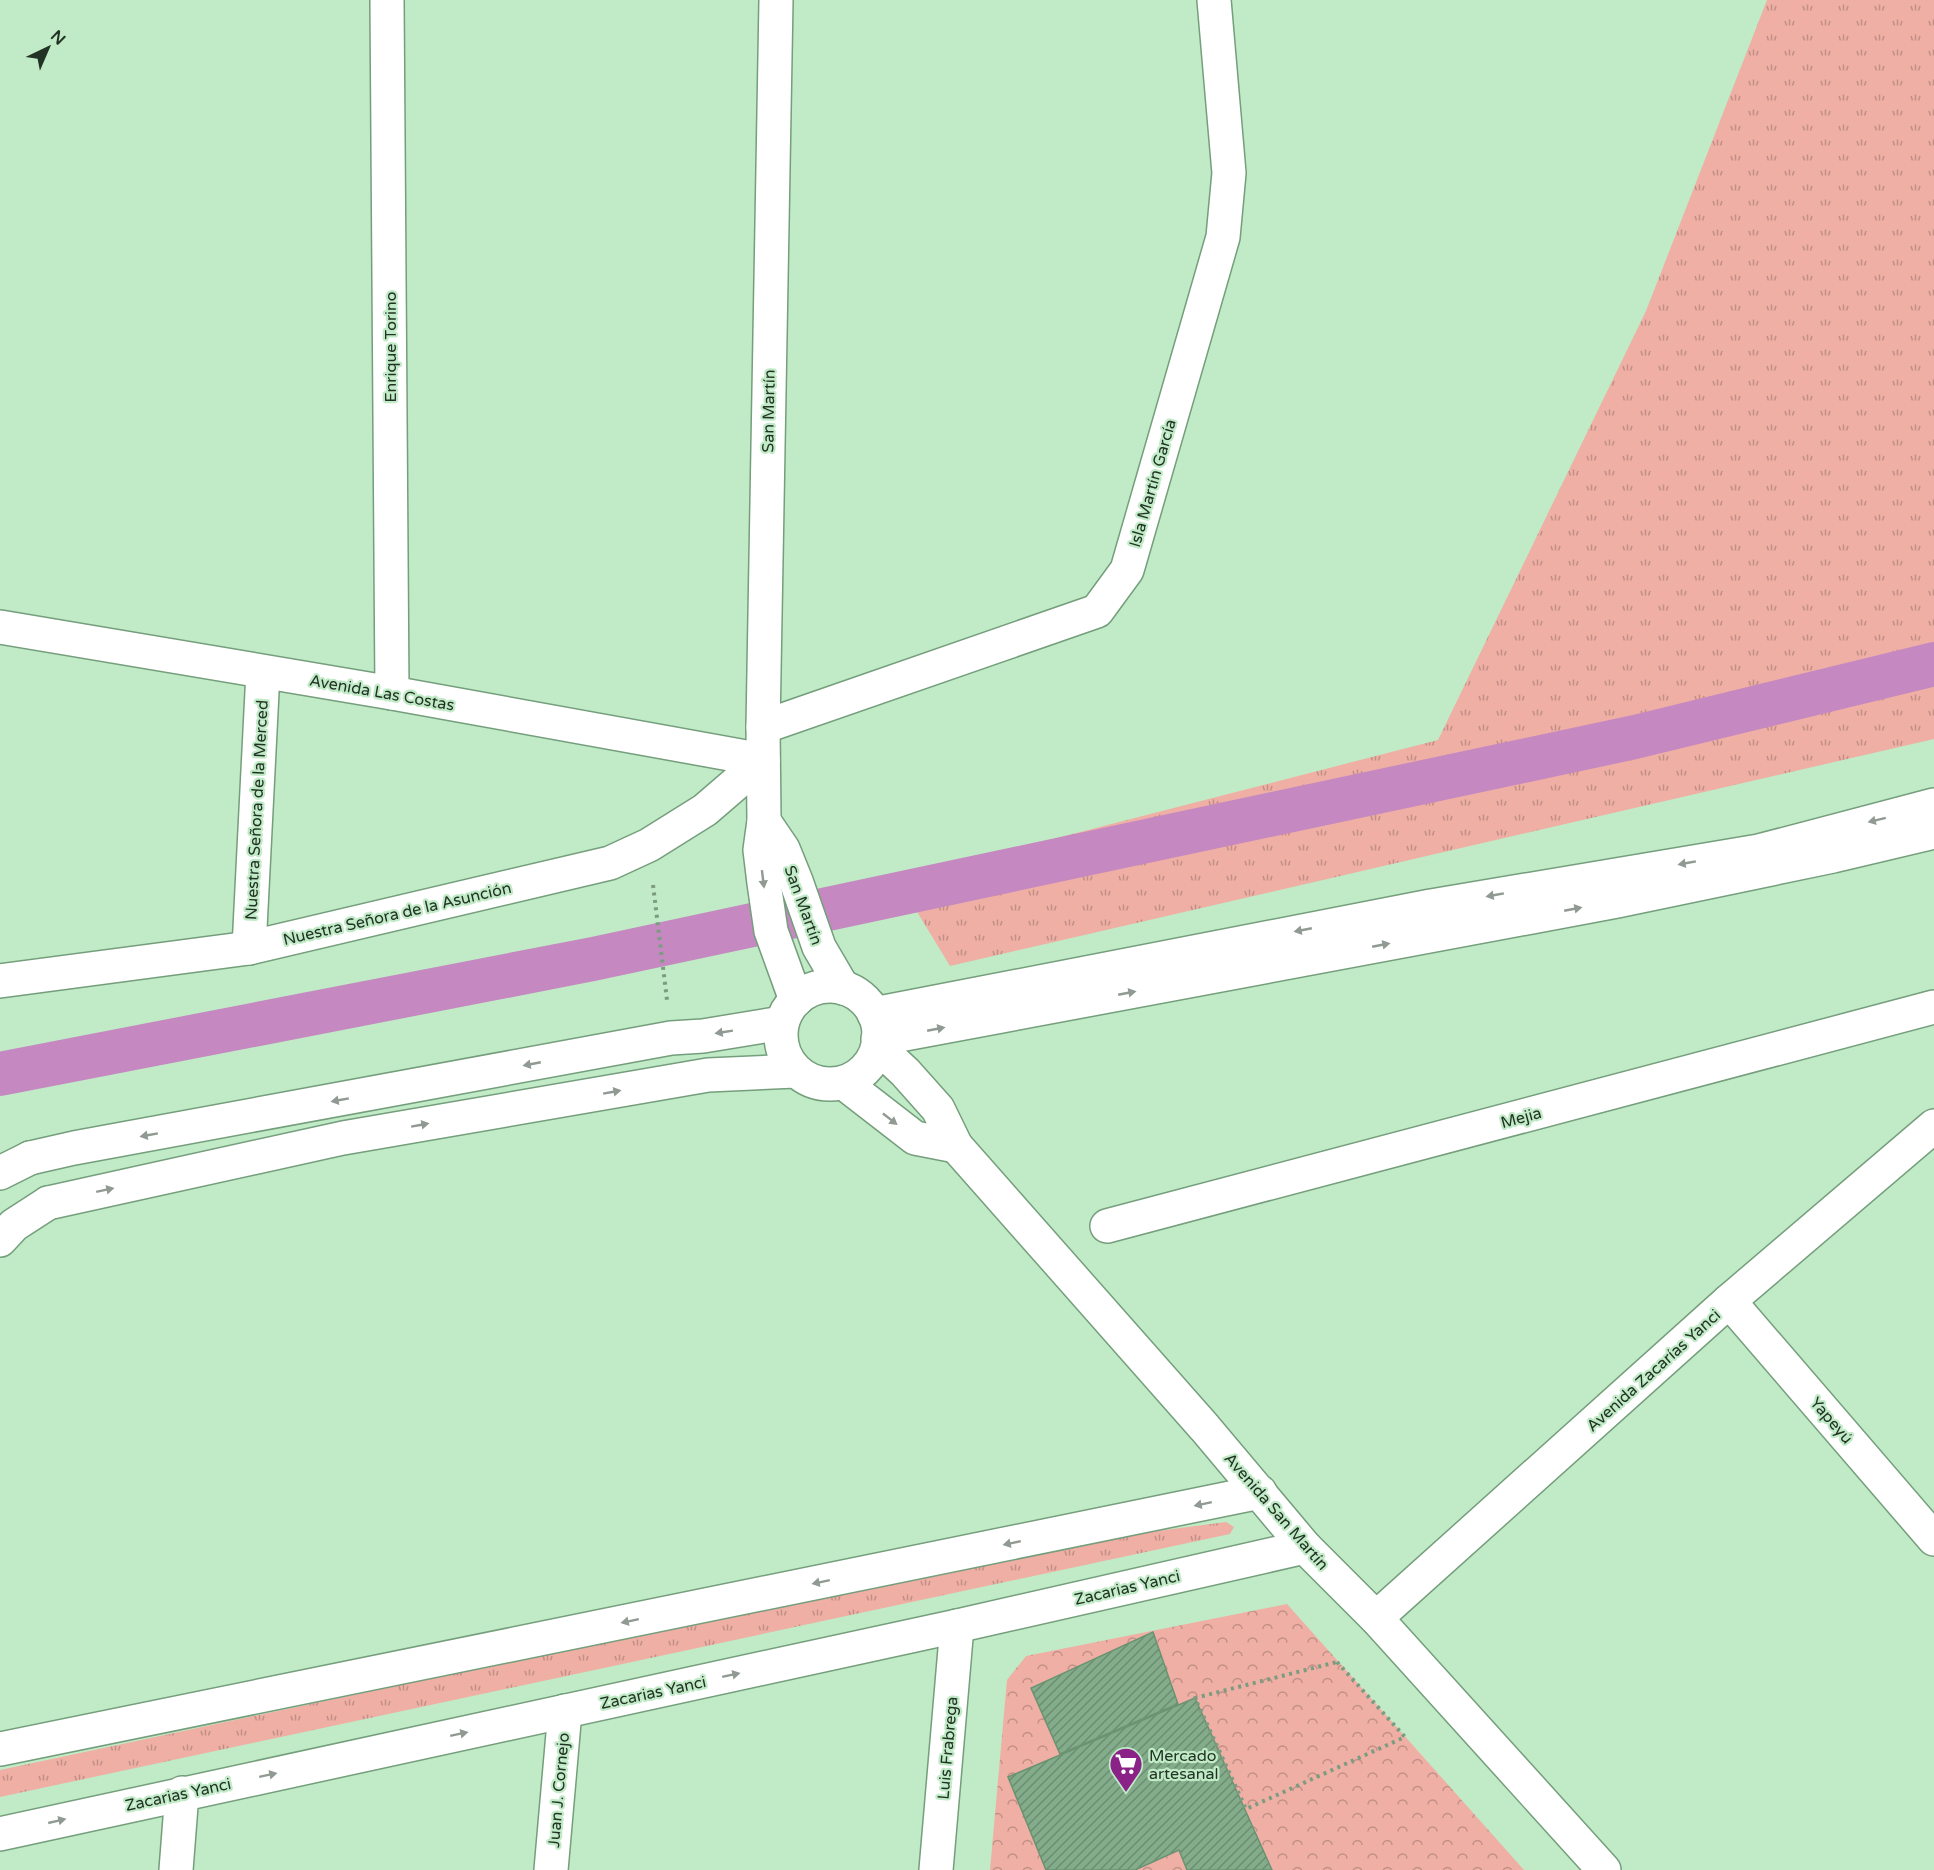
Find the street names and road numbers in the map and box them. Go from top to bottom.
street label: Enrique Torino [381,291,401,403]
street label: San Martín [758,369,780,453]
street label: Isla Martín García [1125,417,1181,550]
street label: Avenida Las Costas [308,670,456,716]
street label: Nuestra Señora de la Merced [241,700,273,921]
street label: San Martín [779,863,827,948]
street label: Nuestra Señora de la Asunción [281,878,513,950]
street label: Mejia [1499,1103,1544,1133]
street label: Avenida Zacarías Yanci [1582,1305,1725,1436]
street label: Yapeyú [1806,1393,1857,1448]
street label: Avenida San Martín [1220,1449,1333,1574]
street label: Zacarias Yanci [1072,1566,1182,1610]
street label: Zacarias Yanci [598,1672,708,1714]
street label: Luis Frabrega [934,1696,962,1800]
street label: Juan J. Cornejo [544,1732,574,1848]
street label: Zacarias Yanci [123,1774,233,1816]

